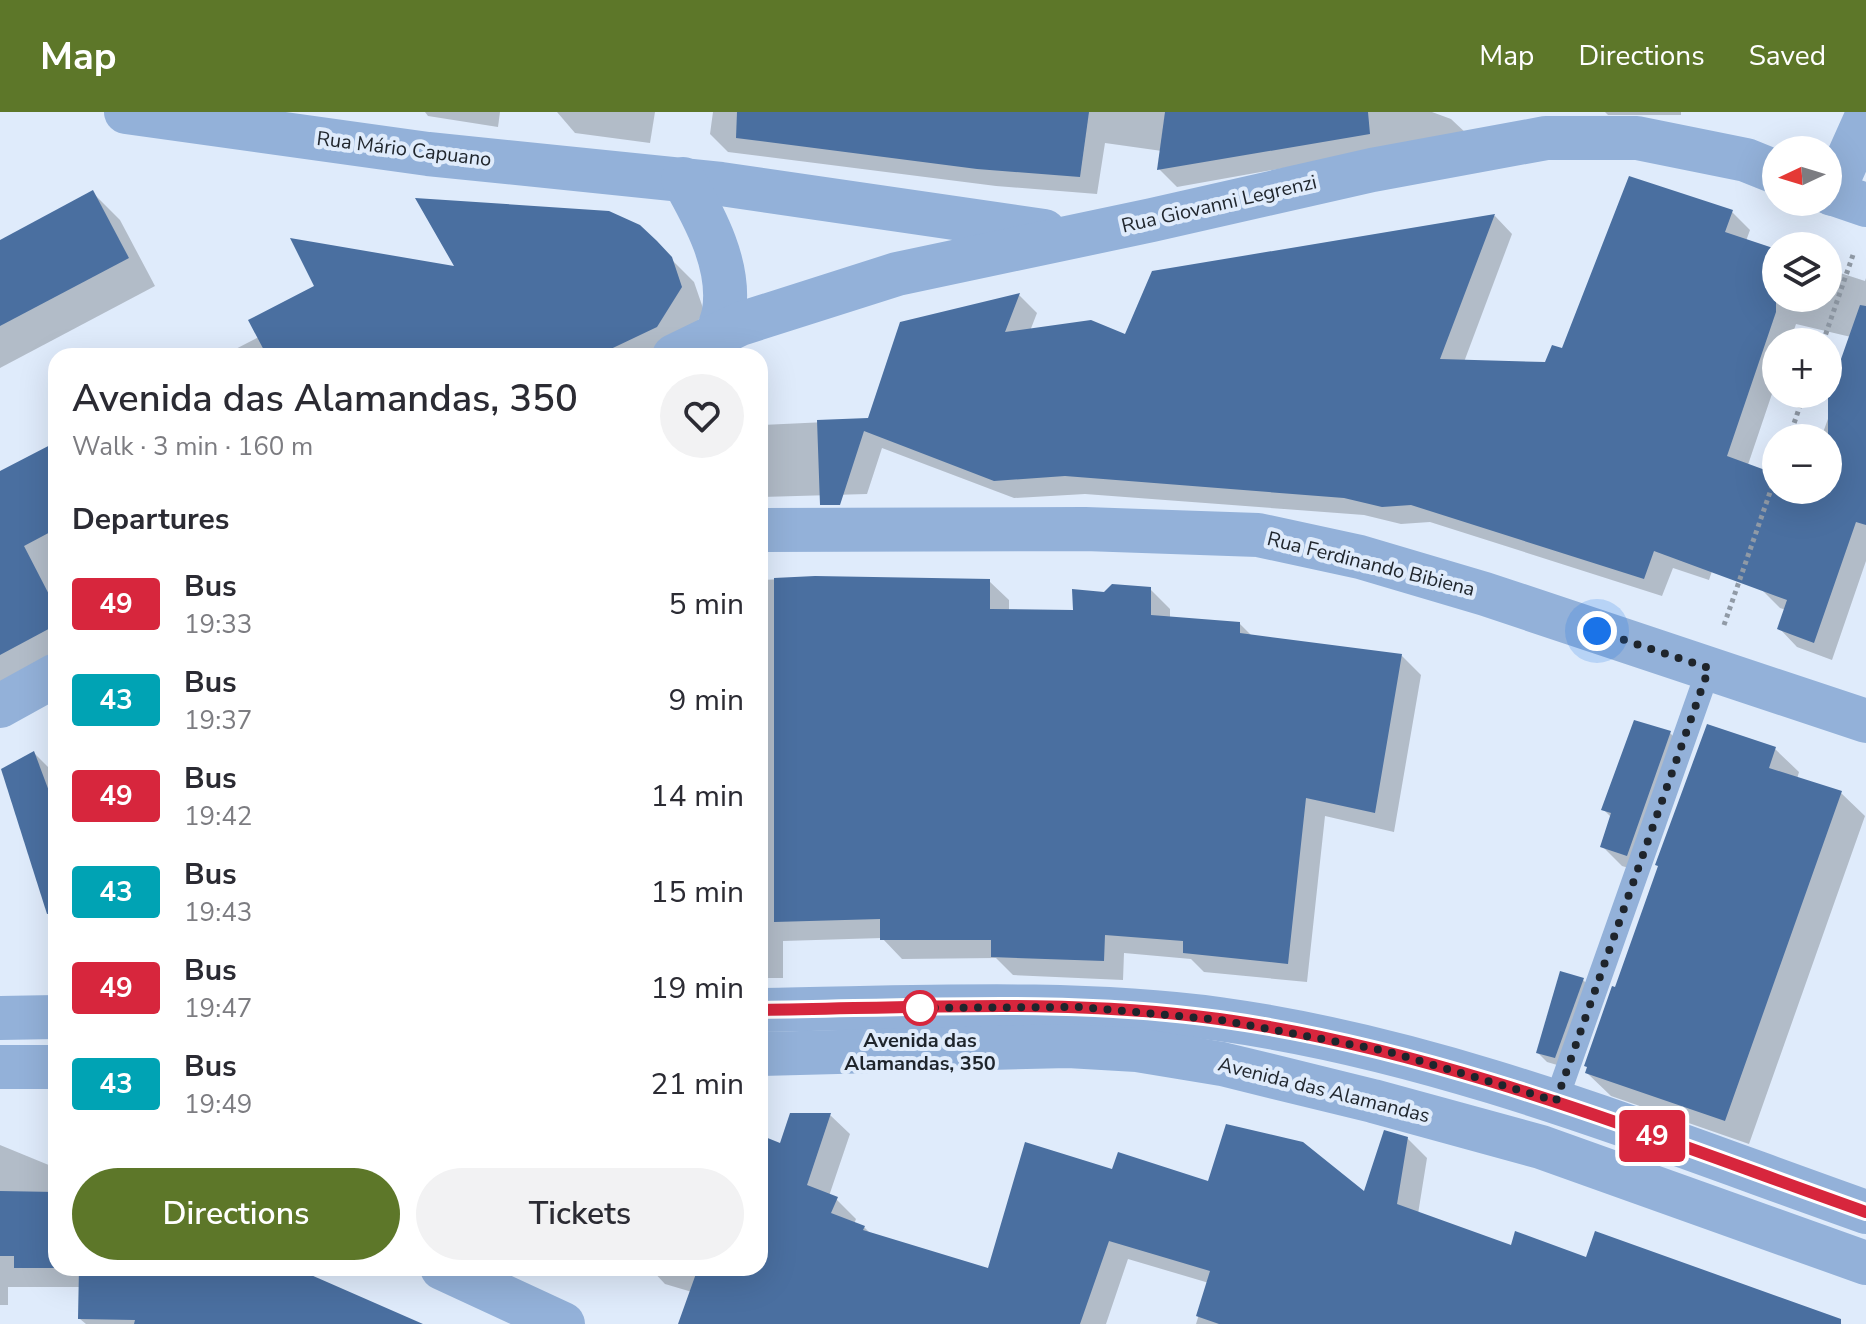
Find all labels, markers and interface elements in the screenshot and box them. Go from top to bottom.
text: Map [40,31,117,82]
text: Map [1479,37,1534,75]
text: Directions [1578,37,1705,75]
text: Saved [1749,37,1826,75]
street label: Rua Mário Capuano [315,125,493,173]
north arrow [1762,136,1842,216]
map controls [1762,136,1842,504]
street label: Rua Giovanni Legrenzi [1119,168,1319,240]
button: layers [1762,232,1842,312]
button: + [1762,328,1842,408]
text: Avenida das Alamandas, 350 [72,373,578,424]
button: heart [660,374,744,458]
button: − [1762,424,1842,504]
text: Walk · 3 min · 160 m [72,429,313,464]
text: Departures [72,499,229,540]
street label: Rua Ferdinando Bibiena [1264,525,1478,603]
text: Bus [184,566,237,607]
text: 5 min [669,584,744,625]
text: 49 [99,585,133,623]
text: 19:33 [184,607,252,642]
your location [1577,611,1617,651]
text: Bus [184,662,237,703]
text: 9 min [669,680,744,721]
text: 43 [99,681,133,719]
text: 19:37 [184,703,252,738]
text: Bus [184,758,237,799]
text: 14 min [651,776,744,817]
text: 49 [99,777,133,815]
text: 19:42 [184,799,252,834]
text: Bus [184,854,237,895]
text: 15 min [651,872,744,913]
text: 43 [99,873,133,911]
text: 19:43 [184,895,252,930]
text: Bus [184,950,237,991]
text: 19 min [651,968,744,1009]
text: 49 [99,969,133,1007]
text: 19:47 [184,991,252,1026]
marker: Avenida das Alamandas, 350 [903,991,937,1025]
place label: Avenida das Alamandas, 350 [844,1027,996,1077]
text: Bus [184,1046,237,1087]
street label: Avenida das Alamandas [1215,1051,1433,1129]
text: 21 min [651,1064,744,1105]
text: 43 [99,1065,133,1103]
text: 19:49 [184,1087,252,1122]
line badge: 49 [1616,1110,1688,1162]
text: 49 [1635,1117,1669,1155]
button: Directions [72,1168,400,1260]
button: Tickets [416,1168,744,1260]

